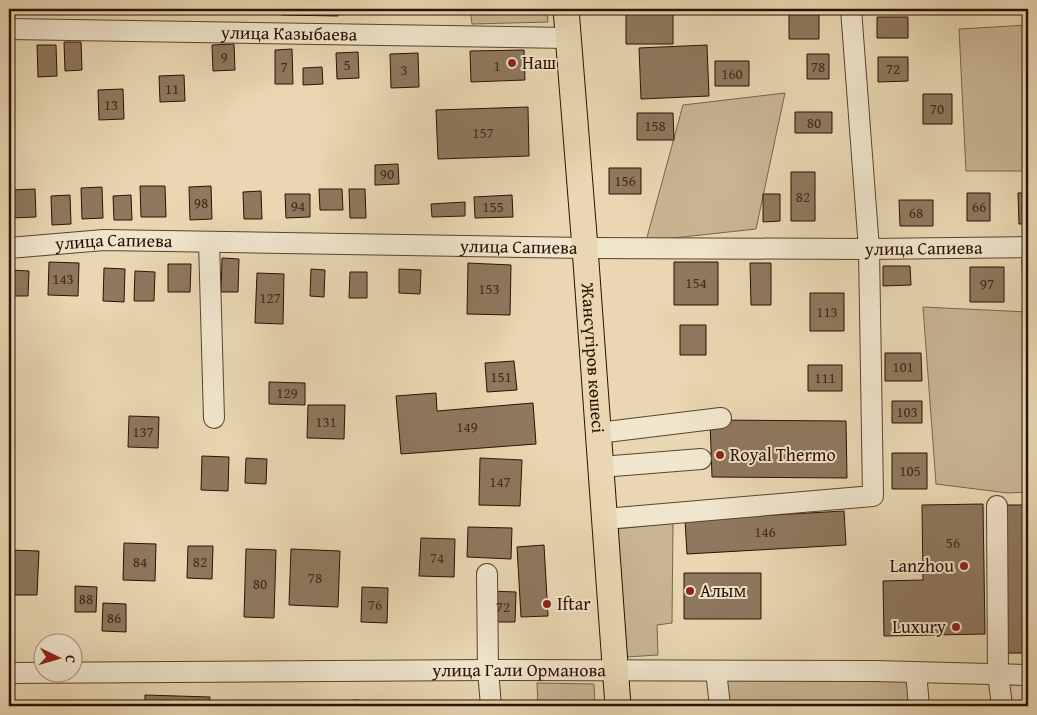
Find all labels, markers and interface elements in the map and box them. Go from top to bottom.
street label: улица Казыбаева [220,18,358,48]
house number: 9 [220,46,228,67]
place label: Наш [522,49,557,76]
house number: 5 [343,54,351,75]
house number: 1 [493,55,501,76]
house number: 7 [280,56,288,77]
house number: 78 [811,56,825,77]
marker: Наш [506,57,518,69]
house number: 72 [886,58,900,79]
house number: 3 [400,59,408,80]
house number: 160 [721,63,743,84]
house number: 11 [165,78,179,99]
house number: 13 [104,94,118,115]
house number: 70 [930,98,944,119]
house number: 80 [807,112,821,133]
house number: 158 [644,115,666,136]
house number: 157 [472,122,494,143]
house number: 90 [380,163,394,184]
house number: 156 [614,170,636,191]
house number: 82 [796,186,810,207]
house number: 98 [194,192,208,213]
house number: 94 [291,195,305,216]
house number: 155 [482,196,504,217]
house number: 66 [972,196,986,217]
house number: 68 [909,202,923,223]
street label: улица Сапиева [53,226,173,257]
street label: улица Сапиева [459,232,578,261]
street label: улица Сапиева [864,234,983,262]
house number: 143 [52,268,74,289]
house number: 154 [685,272,707,293]
house number: 97 [980,273,994,294]
house number: 153 [478,278,500,299]
street label: Жансүгіров көшесі [574,281,612,434]
house number: 127 [259,287,281,308]
house number: 113 [816,301,838,322]
house number: 101 [892,356,914,377]
house number: 151 [490,366,512,387]
house number: 111 [814,367,836,388]
house number: 129 [276,382,298,403]
house number: 103 [896,401,918,422]
house number: 131 [315,411,337,432]
house number: 149 [456,416,478,437]
house number: 137 [132,421,154,442]
place label: Royal Thermo [730,441,836,468]
marker: Royal Thermo [714,449,726,461]
house number: 105 [899,460,921,481]
house number: 147 [489,471,511,492]
house number: 146 [754,521,776,542]
house number: 56 [946,532,960,553]
house number: 74 [430,547,444,568]
house number: 84 [133,551,147,572]
house number: 82 [193,551,207,572]
place label: Lanzhou [890,552,954,579]
marker: Lanzhou [958,560,970,572]
house number: 78 [308,567,322,588]
house number: 80 [253,573,267,594]
place label: Алым [700,577,746,604]
marker: Алым [684,585,696,597]
house number: 88 [79,588,93,609]
place label: Iftar [557,590,591,617]
house number: 76 [368,594,382,615]
house number: 72 [496,596,510,617]
marker: Iftar [541,598,553,610]
house number: 86 [107,607,121,628]
place label: Luxury [892,613,946,640]
marker: Luxury [950,621,962,633]
north arrow [32,632,82,682]
text: С [61,654,81,664]
street label: улица Гали Орманова [431,656,606,683]

